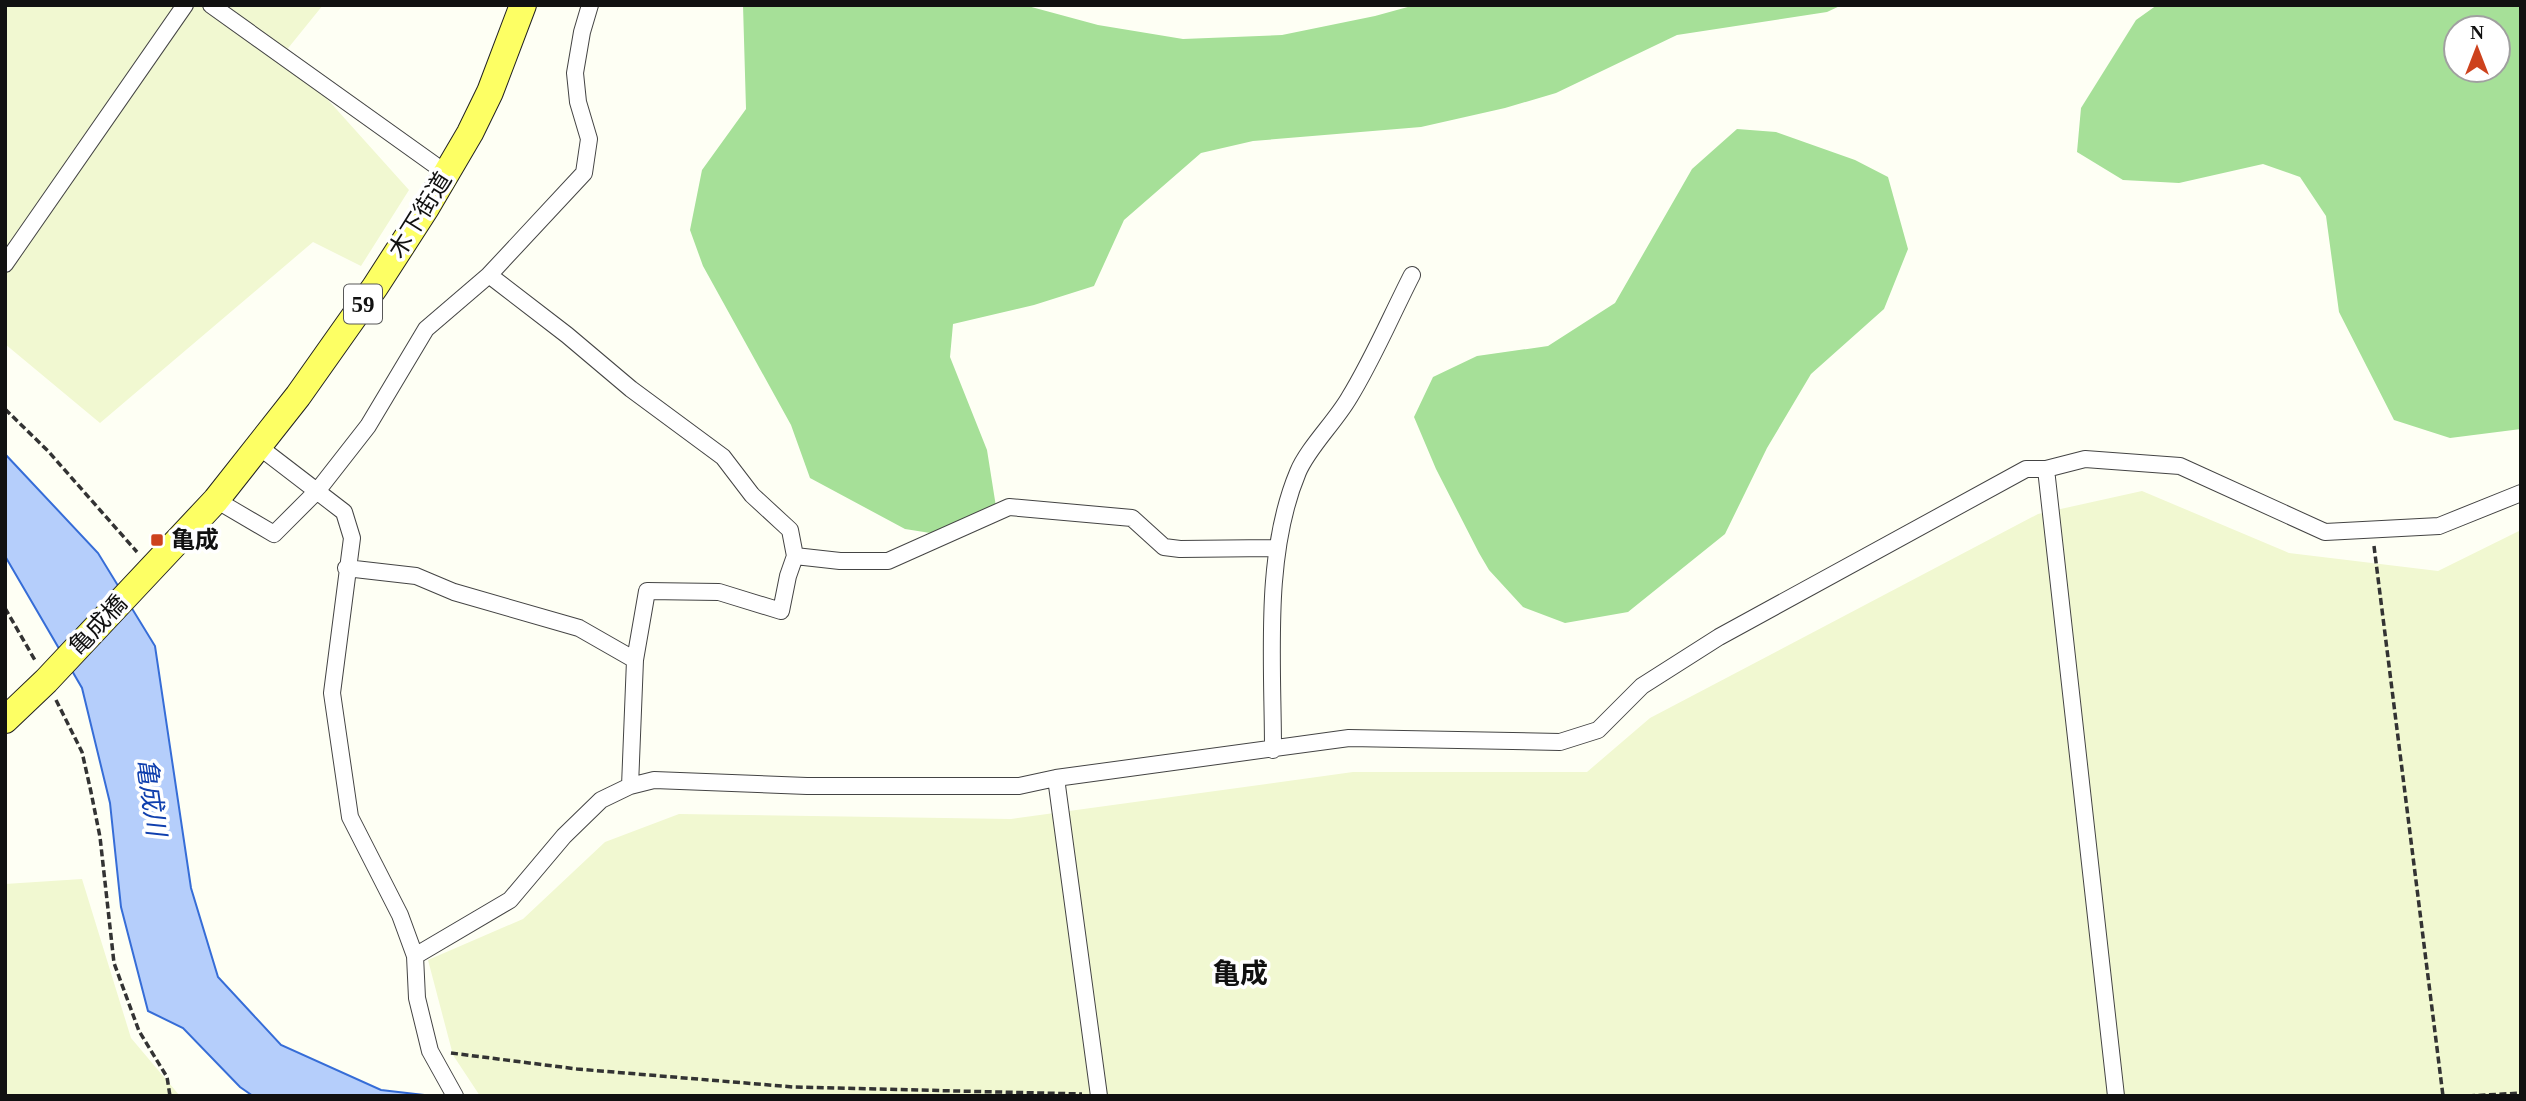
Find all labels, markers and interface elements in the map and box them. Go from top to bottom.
north arrow [2442,14,2512,84]
text: N [2470,22,2484,43]
street label: 木下街道 [384,167,456,263]
road number: 59 [344,284,382,324]
place label: 亀成 [171,527,219,553]
marker: 亀成 [149,532,165,548]
street label: 亀成橋 [64,590,132,660]
water label: 亀成川 [131,756,171,841]
district label: 亀成 [1212,958,1268,989]

